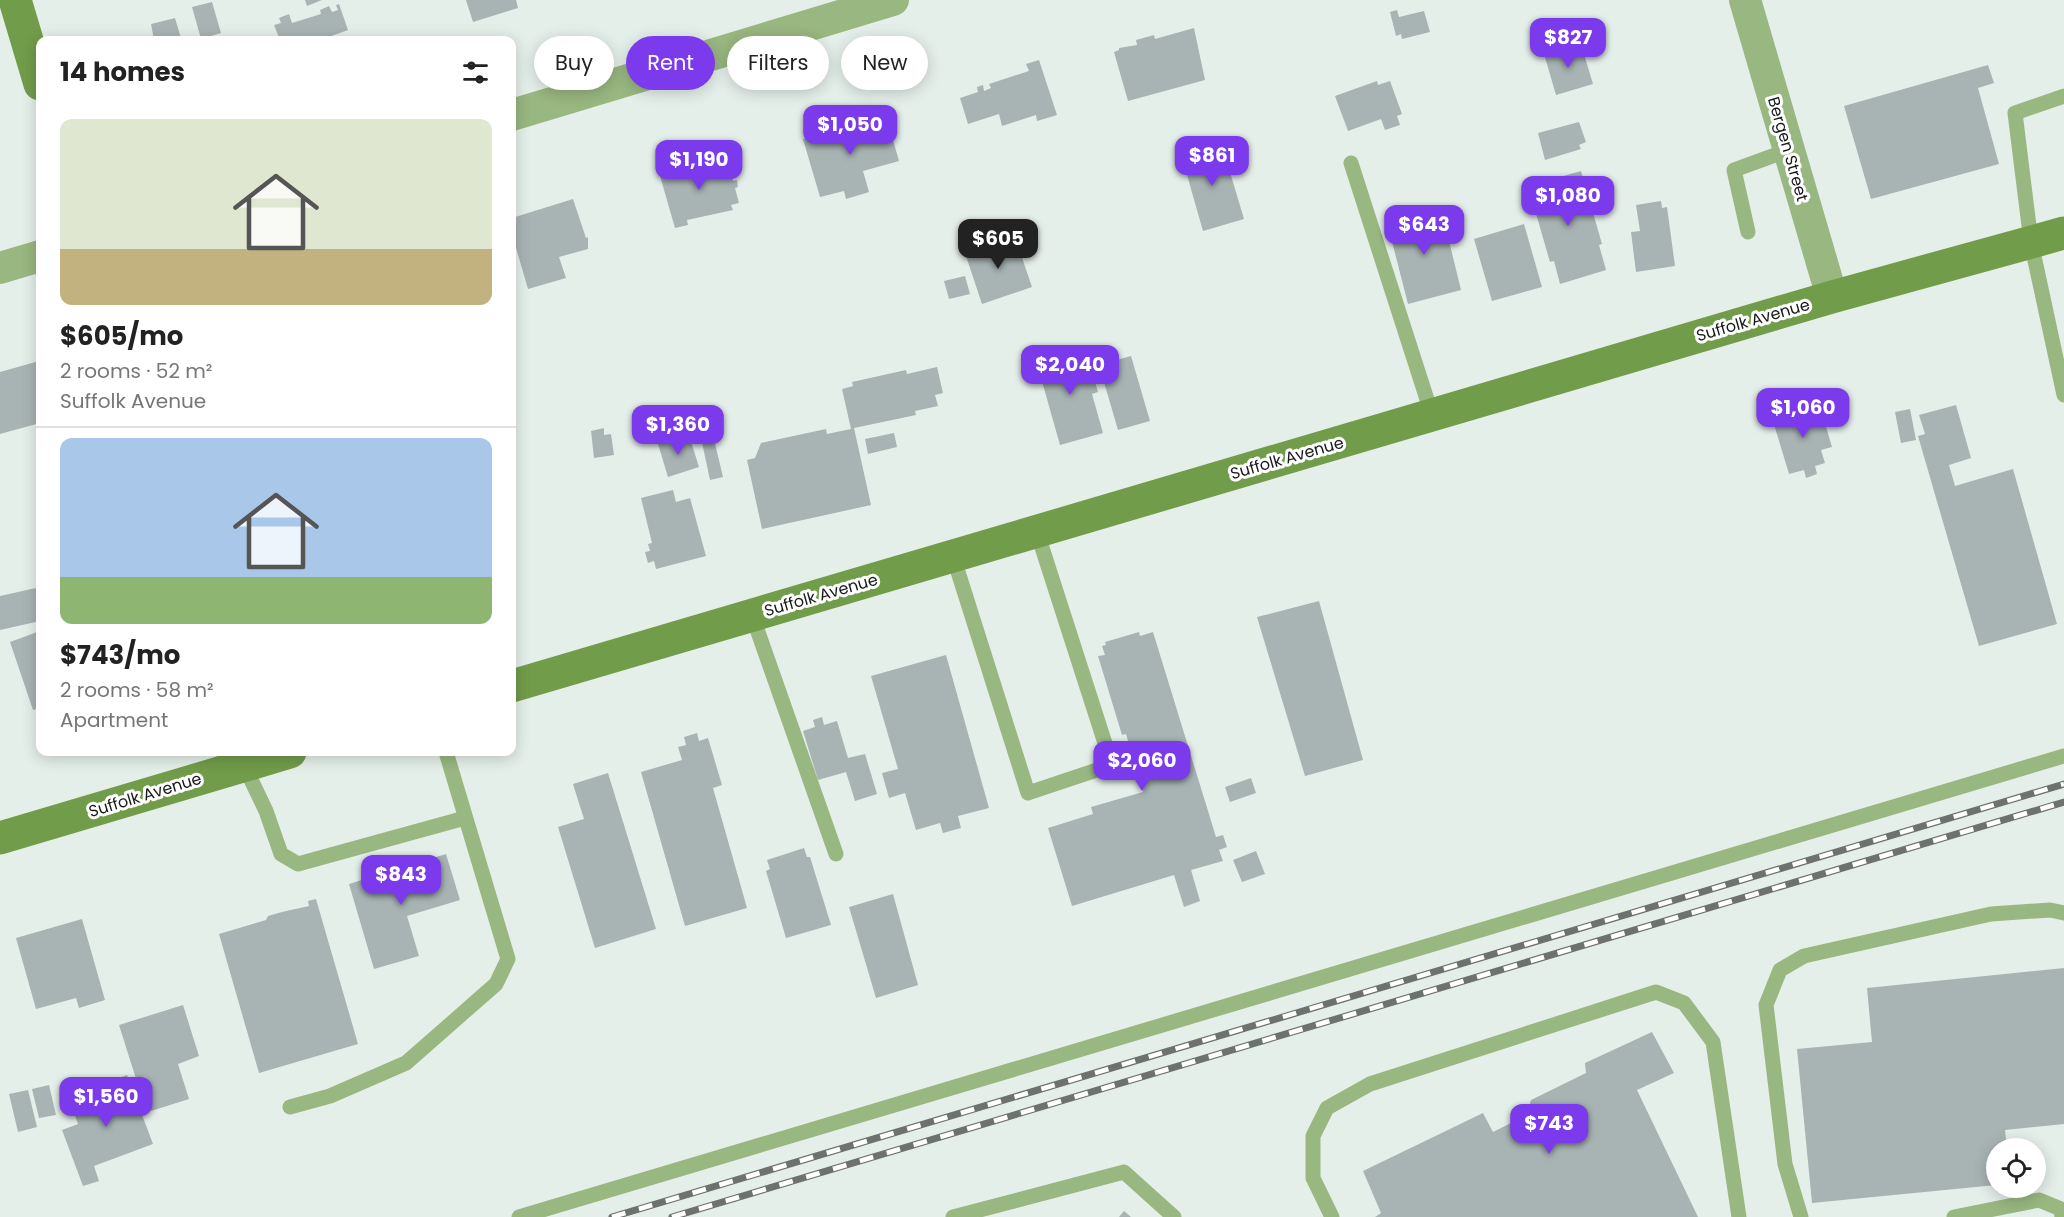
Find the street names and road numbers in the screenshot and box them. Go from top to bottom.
street label: Bergen Street [1762,94,1814,204]
street label: Suffolk Avenue [1694,293,1812,347]
street label: Suffolk Avenue [1228,431,1346,485]
street label: Suffolk Avenue [762,568,880,622]
street label: Suffolk Avenue [86,767,204,823]

